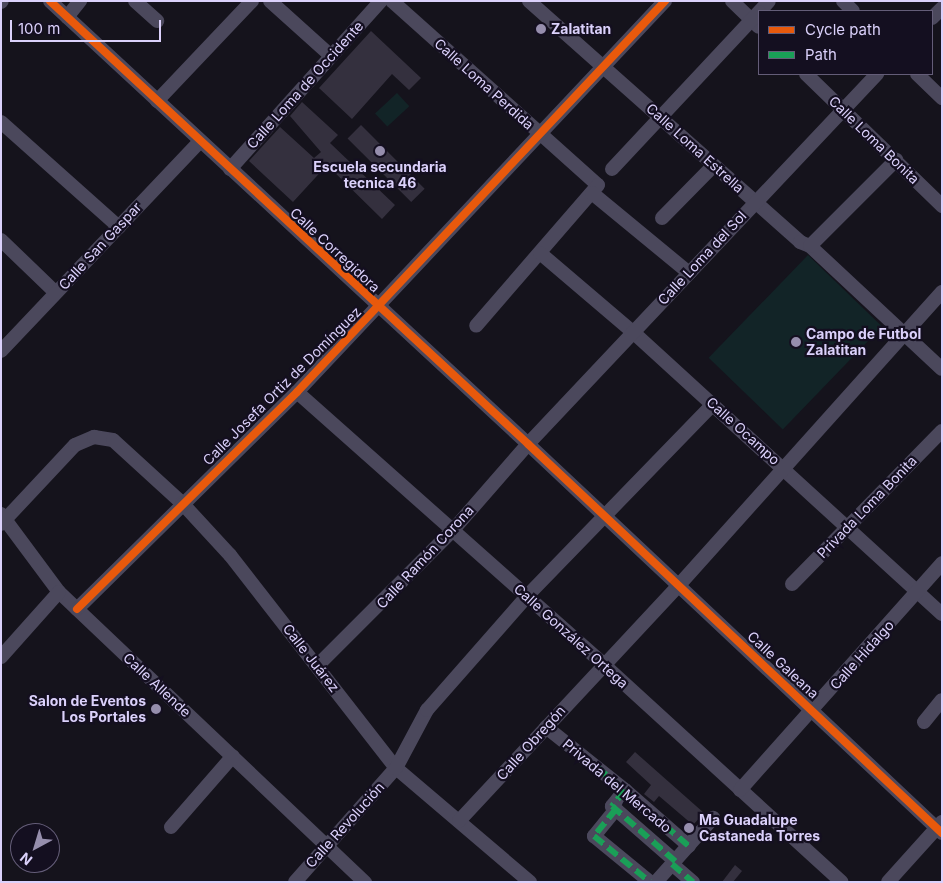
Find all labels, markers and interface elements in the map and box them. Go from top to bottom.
scale bar [12,10,164,42]
legend [758,10,933,75]
street label: Calle Loma de Occidente [243,18,367,152]
text: 100 m [18,19,60,38]
text: Cycle path [805,20,881,39]
place label: Zalatitan [551,21,611,37]
marker: Zalatitan [535,23,547,35]
street label: Calle Loma Perdida [431,35,537,133]
text: Path [805,45,837,64]
street label: Calle Loma Bonita [825,93,923,187]
street label: Calle Loma Estrella [643,100,747,196]
marker: Escuela secundaria tecnica 46 [374,145,386,157]
place label: Escuela secundaria tecnica 46 [313,159,447,192]
street label: Calle San Gaspar [55,199,145,293]
street label: Calle Corregidora [287,204,383,296]
street label: Calle Loma del Sol [654,208,750,308]
street label: Calle Josefa Ortiz de Domínguez [199,303,365,469]
place label: Campo de Futbol Zalatitan [806,326,921,358]
marker: Campo de Futbol Zalatitan [790,336,802,348]
street label: Calle Ocampo [703,394,783,468]
street label: Privada Loma Bonita [814,452,920,562]
street label: Calle Ramón Corona [373,502,477,612]
street label: Calle González Ortega [510,580,632,692]
street label: Calle Hidalgo [826,617,898,693]
street label: Calle Juárez [279,621,343,695]
street label: Calle Galeana [744,628,822,702]
street label: Calle Allende [120,649,194,721]
place label: Salon de Eventos Los Portales [29,693,146,726]
street label: Calle Obregón [493,702,569,784]
marker: Salon de Eventos Los Portales [150,703,162,715]
street label: Privada del Mercado [559,736,675,836]
street label: Calle Revolución [302,779,388,871]
place label: Ma Guadalupe Castaneda Torres [699,812,820,844]
marker: Ma Guadalupe Castaneda Torres [683,822,695,834]
north arrow [10,823,60,873]
text: N [16,849,35,869]

